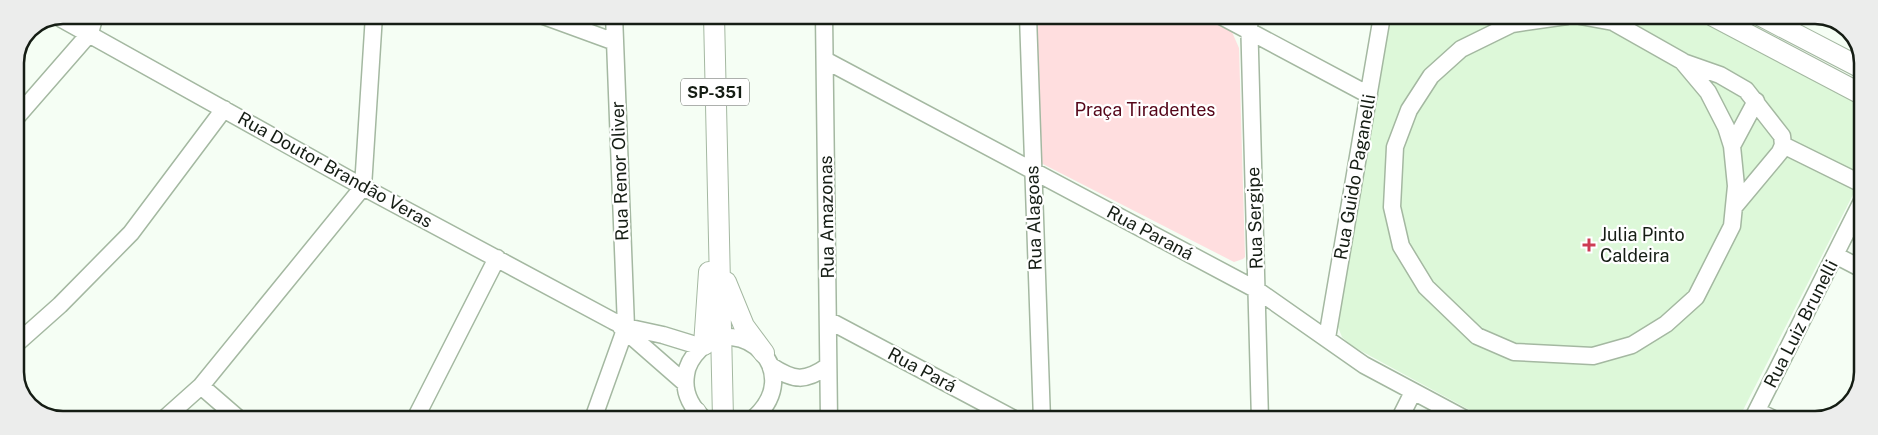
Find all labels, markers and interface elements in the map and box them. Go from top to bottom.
road number: SP-351 [681,78,749,105]
street label: Rua Guido Paganelli [1330,92,1379,261]
park label: Praça Tiradentes [1075,99,1215,120]
street label: Rua Renor Oliver [607,101,632,241]
street label: Rua Doutor Brandão Veras [234,107,436,232]
street label: Rua Amazonas [815,155,838,279]
street label: Rua Alagoas [1021,165,1046,271]
street label: Rua Sergipe [1242,166,1267,270]
street label: Rua Paraná [1103,201,1197,264]
place label: Julia Pinto Caldeira [1600,224,1685,266]
marker: Julia Pinto Caldeira [1582,238,1596,252]
street label: Rua Luiz Brunelli [1759,256,1842,391]
street label: Rua Pará [884,343,960,396]

